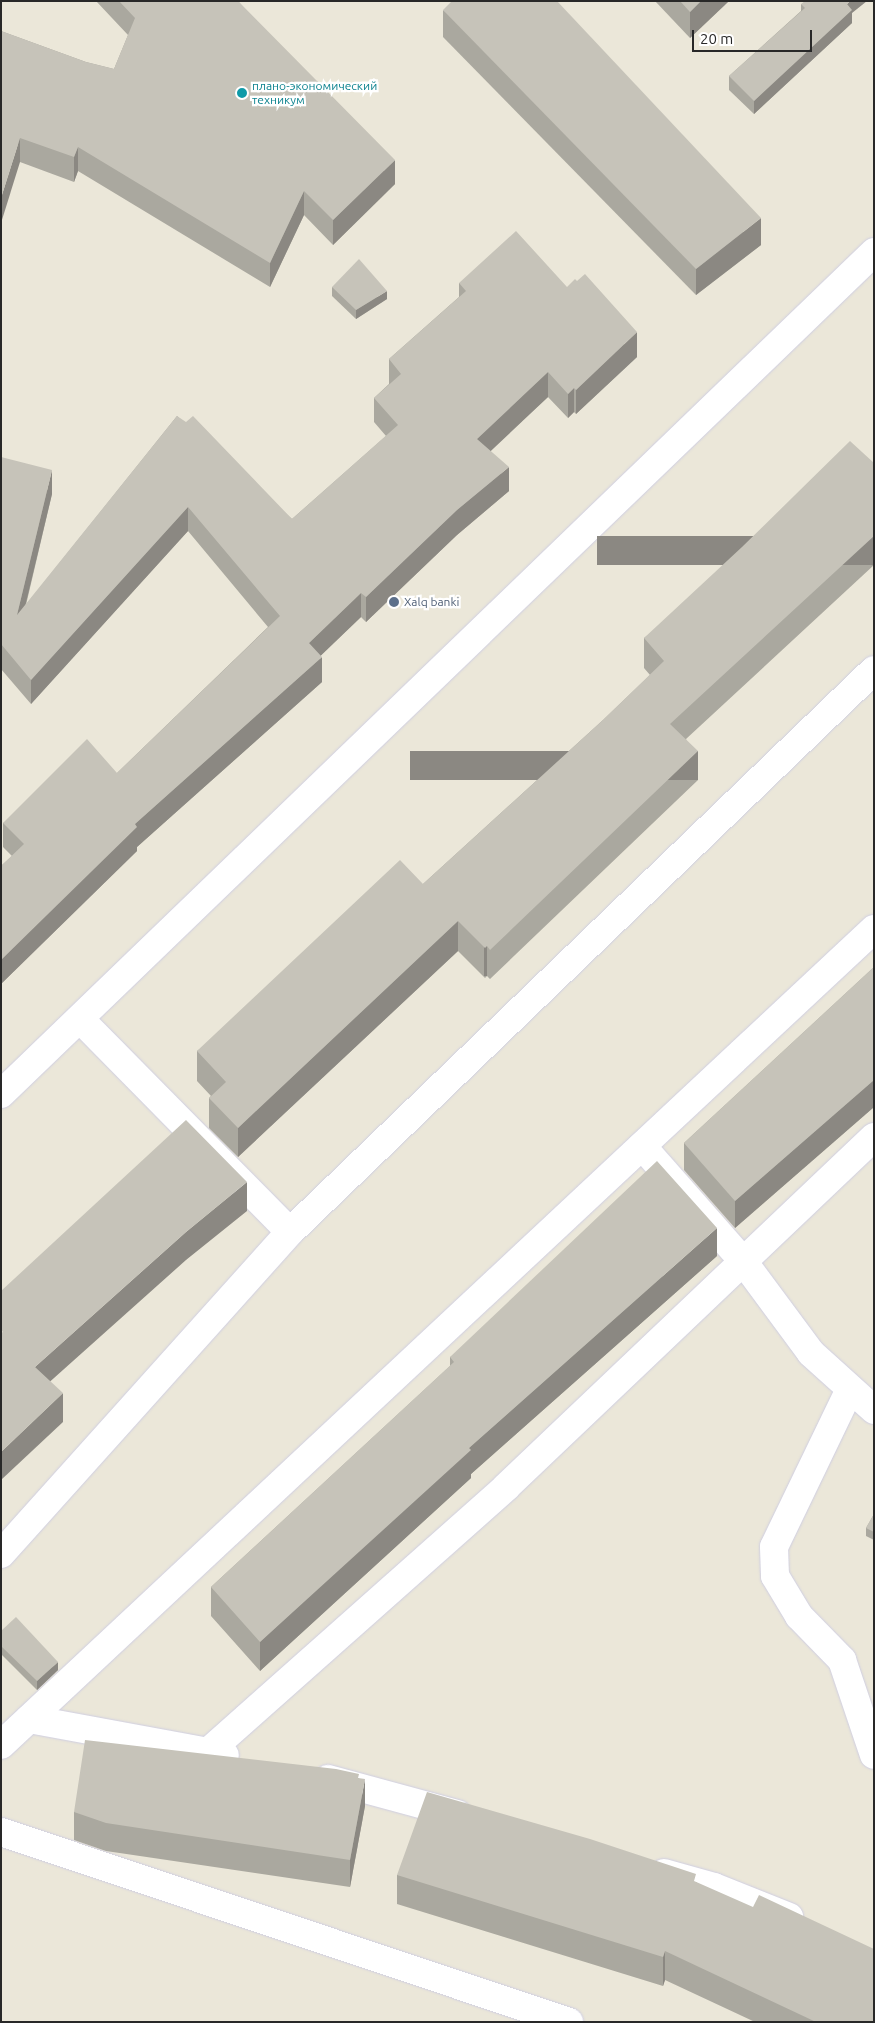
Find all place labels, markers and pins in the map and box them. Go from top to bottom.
place label: плано-экономический техникум [252,79,377,107]
marker: плано-экономический техникум [236,87,248,99]
place label: Xalq banki [404,595,459,609]
marker: Xalq banki [388,596,400,608]

